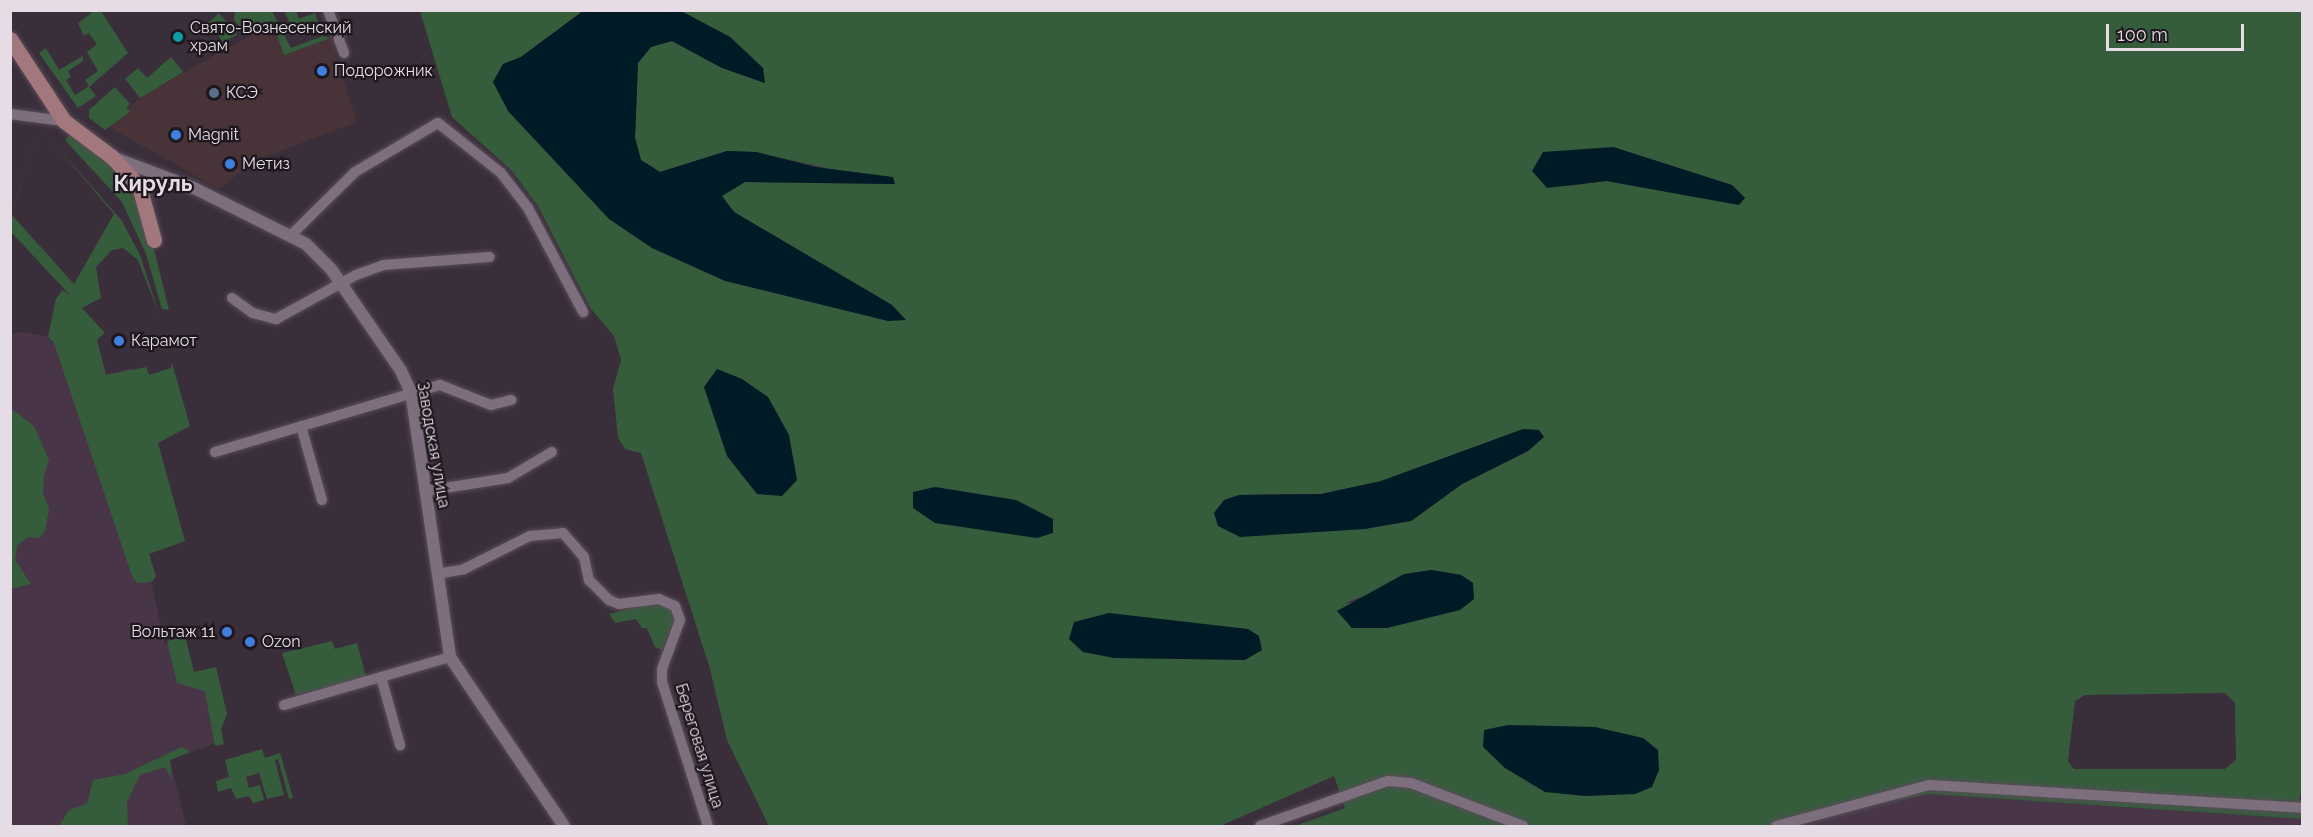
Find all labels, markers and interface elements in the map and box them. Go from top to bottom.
scale bar [2109,12,2247,50]
place label: Свято-Вознесенский храм [190,18,352,56]
text: 100 m [2117,24,2168,45]
marker: Свято-Вознесенский храм [171,30,185,44]
place label: Подорожник [334,61,433,81]
marker: Подорожник [315,64,329,78]
place label: КСЭ [226,83,258,103]
marker: КСЭ [207,86,221,100]
place label: Magnit [188,125,239,145]
marker: Magnit [169,128,183,142]
place label: Метиз [242,154,290,174]
marker: Метиз [223,157,237,171]
district label: Кируль [113,171,193,197]
place label: Карамот [131,331,197,351]
marker: Карамот [112,334,126,348]
street label: Заводская улица [412,380,454,510]
place label: Вольтаж 11 [131,622,215,642]
marker: Вольтаж 11 [220,625,234,639]
place label: Ozon [262,632,301,652]
marker: Ozon [243,635,257,649]
street label: Береговая улица [671,681,727,811]

